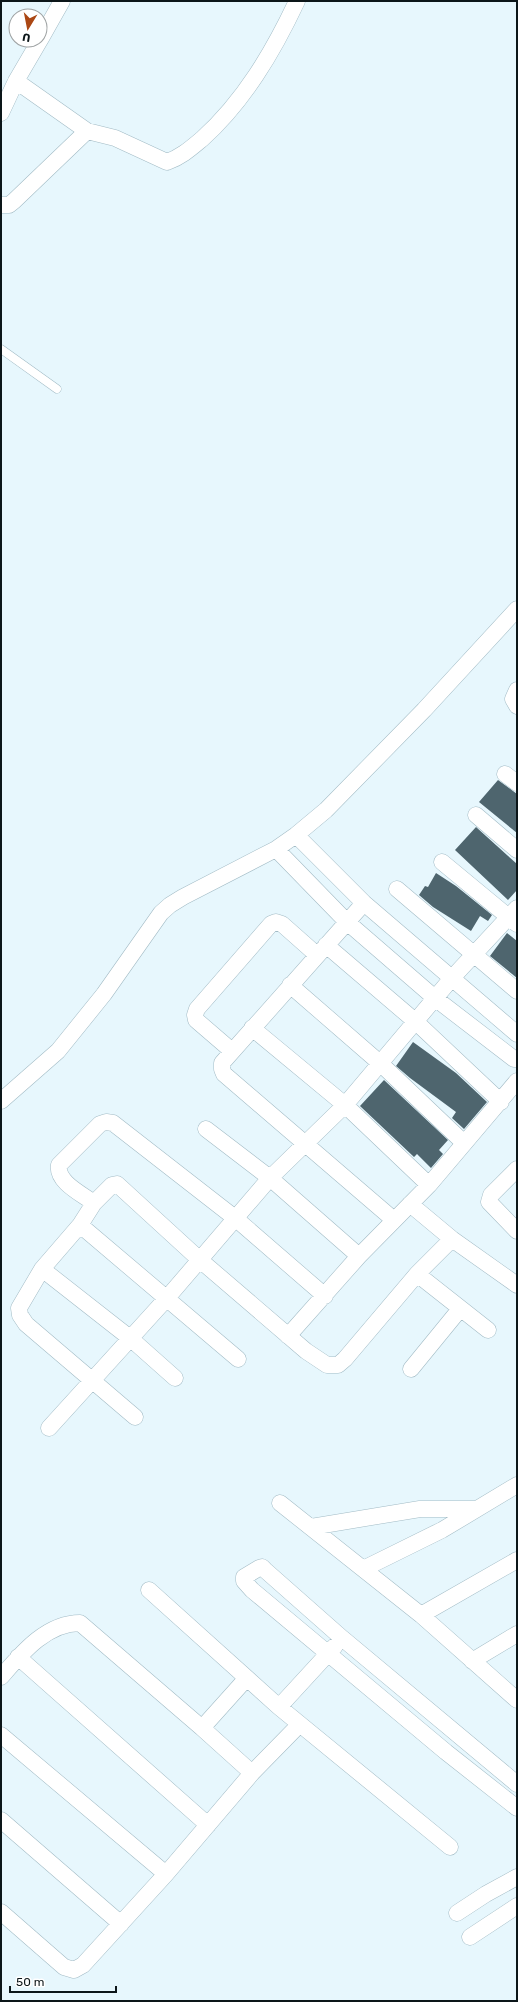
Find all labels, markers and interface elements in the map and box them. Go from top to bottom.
north arrow [8,8,48,48]
text: U [21,30,31,44]
scale bar [10,1968,116,1994]
text: 50 m [16,1975,44,1989]

